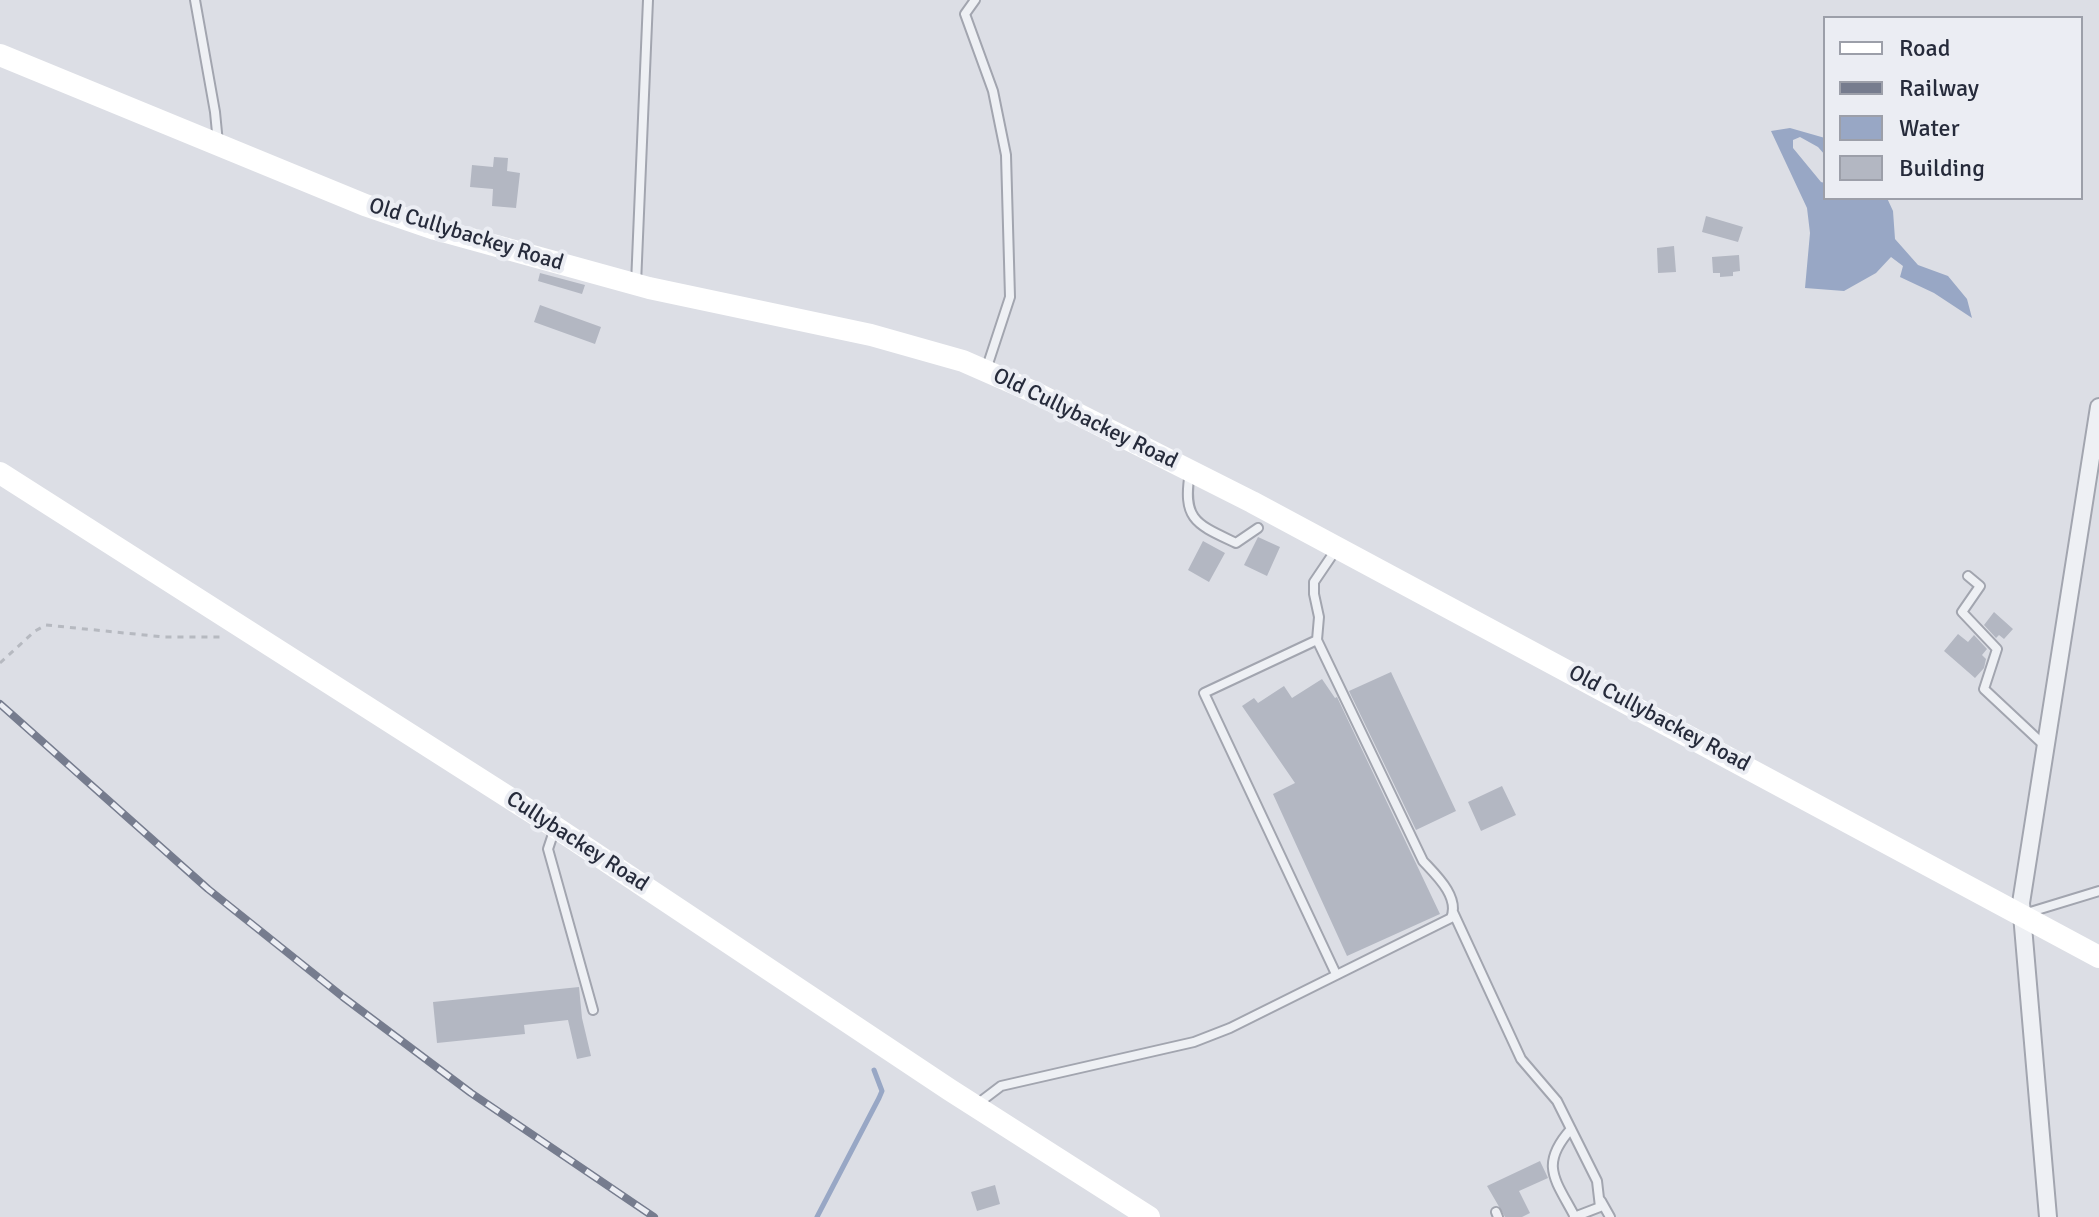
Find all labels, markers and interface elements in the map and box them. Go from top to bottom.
legend [1823,16,2083,200]
text: Road [1899,33,1950,63]
text: Railway [1899,73,1979,103]
text: Water [1899,113,1959,143]
text: Building [1899,153,1985,183]
street label: Old Cullybackey Road [366,193,566,277]
street label: Old Cullybackey Road [989,363,1181,475]
street label: Old Cullybackey Road [1564,660,1754,778]
street label: Cullybackey Road [501,786,653,898]

